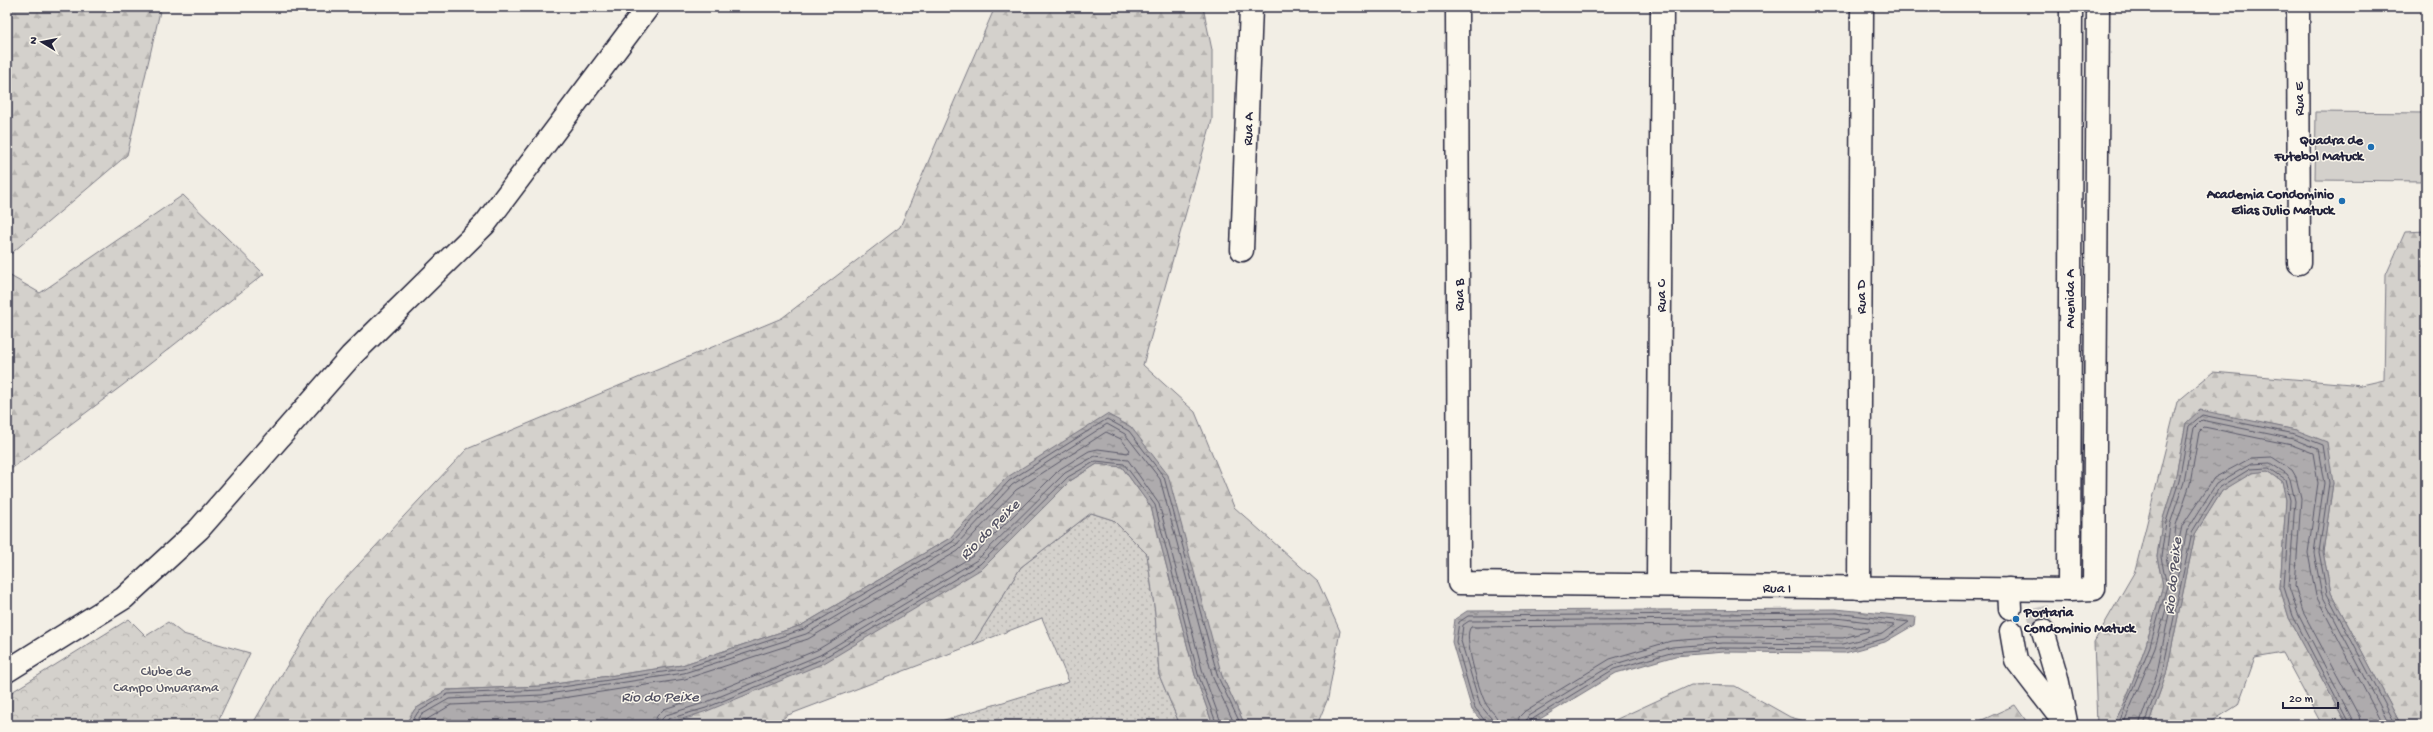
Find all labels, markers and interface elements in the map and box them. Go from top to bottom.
north arrow [22,22,62,62]
text: N [28,36,41,45]
street label: Rua E [2292,81,2309,116]
street label: Rua A [1240,111,1259,146]
place label: Quadra de Futebol Matuck [2273,133,2365,166]
marker: Quadra de Futebol Matuck [2366,142,2376,152]
place label: Academia Condominio Elias Julio Matuck [2206,187,2336,220]
marker: Academia Condominio Elias Julio Matuck [2337,196,2347,206]
street label: Avenida A [2063,269,2080,328]
street label: Rua B [1452,278,1469,311]
street label: Rua C [1654,278,1671,312]
street label: Rua D [1854,279,1871,314]
water label: Rio do Peixe [957,496,1025,564]
water label: Rio do Peixe [2161,535,2187,616]
street label: Rua I [1763,581,1791,598]
place label: Portaria Condominio Matuck [2023,605,2137,638]
marker: Portaria Condominio Matuck [2011,614,2021,624]
park label: Clube de Campo Umuarama [113,664,220,697]
scale bar [2283,684,2338,710]
water label: Rio do Peixe [621,689,700,707]
text: 20 m [2289,693,2314,707]

